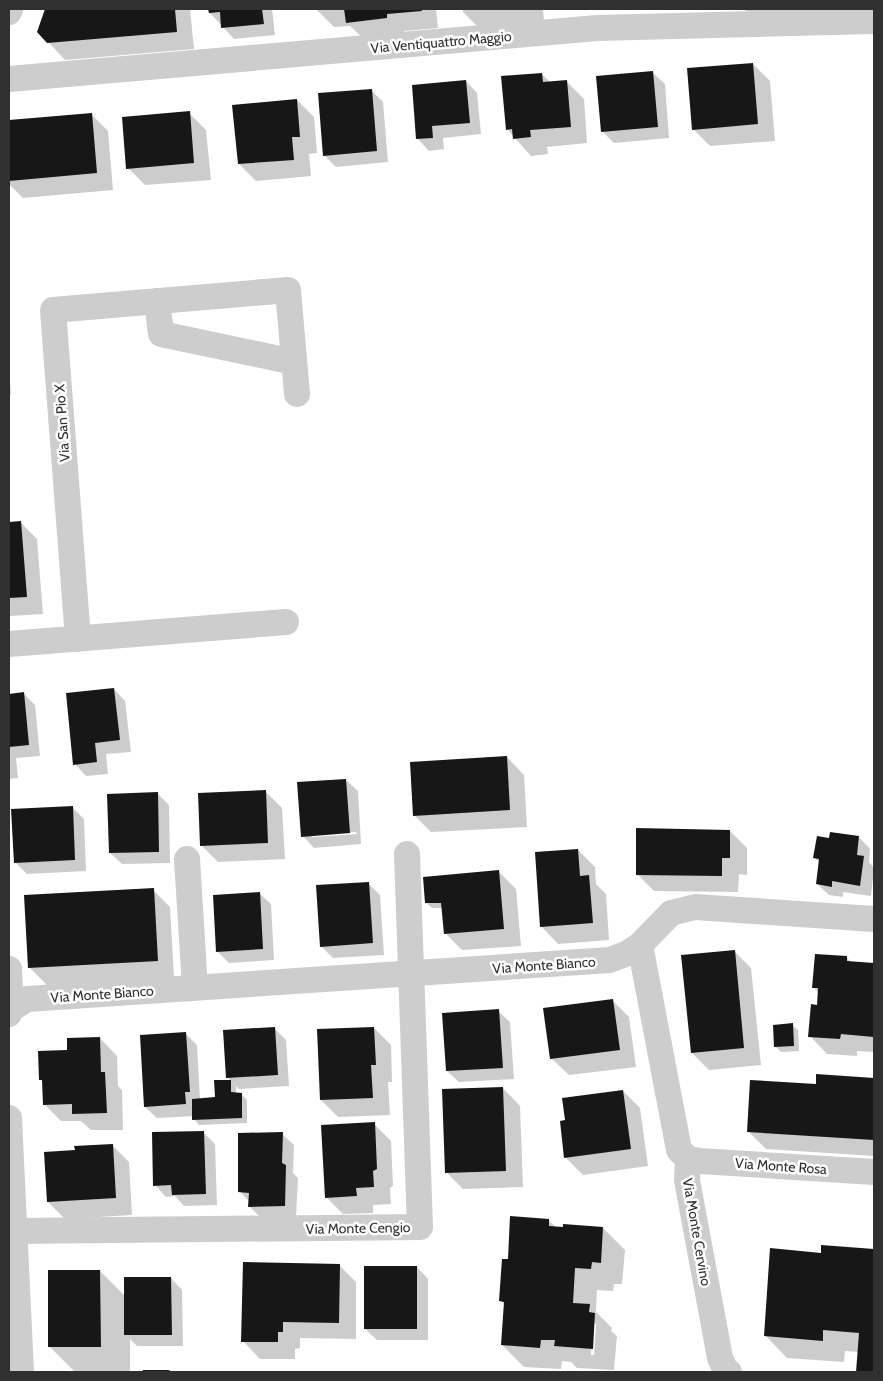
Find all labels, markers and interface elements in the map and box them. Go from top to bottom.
street label: Via Ventiquattro Maggio [370,27,513,57]
street label: Via San Pio X [50,383,74,462]
street label: Via Monte Bianco [492,952,596,978]
street label: Via Monte Bianco [50,981,154,1007]
street label: Via Monte Rosa [734,1154,828,1178]
street label: Via Monte Cervino [679,1177,715,1288]
street label: Via Monte Cengio [305,1218,411,1238]

